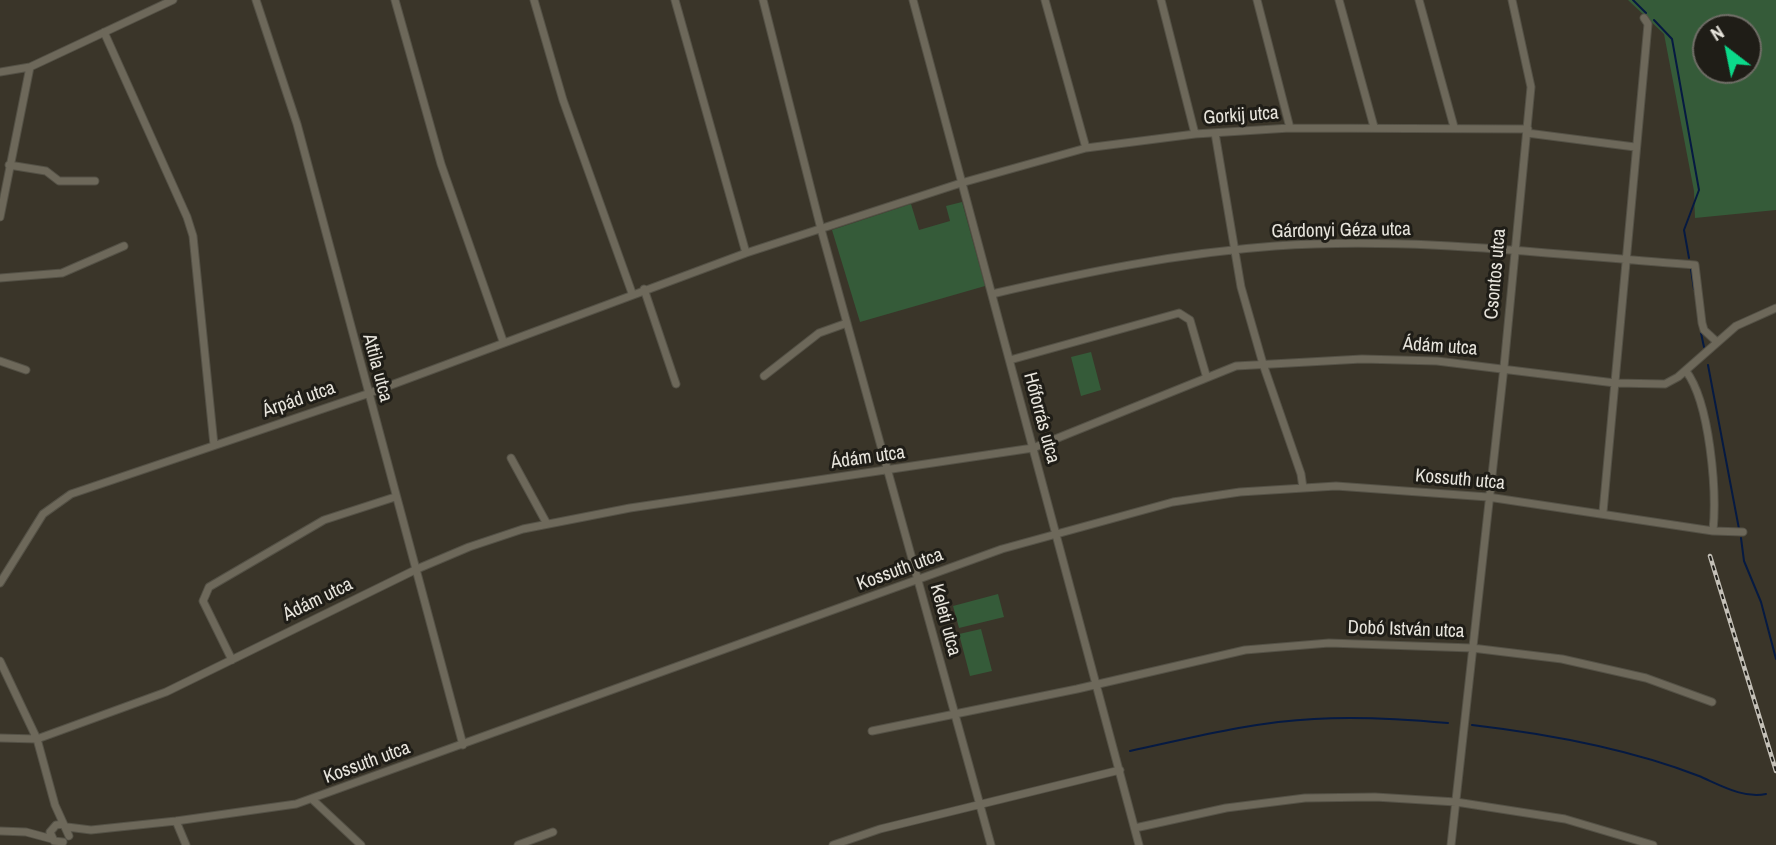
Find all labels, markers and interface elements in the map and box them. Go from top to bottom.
north arrow [1692,14,1762,84]
text: N [1705,19,1729,47]
street label: Gorkij utca [1203,102,1279,130]
street label: Gárdonyi Géza utca [1271,218,1411,244]
street label: Csontos utca [1481,228,1511,320]
street label: Attila utca [357,332,397,404]
street label: Ádám utca [1402,333,1478,361]
street label: Hőforrás utca [1018,370,1064,466]
street label: Árpád utca [260,377,338,423]
street label: Ádám utca [830,442,906,474]
street label: Kossuth utca [1414,465,1506,495]
street label: Kossuth utca [854,544,946,596]
street label: Ádám utca [280,573,356,627]
street label: Keleti utca [924,581,966,659]
street label: Dobó István utca [1347,617,1465,643]
street label: Kossuth utca [321,737,413,789]

